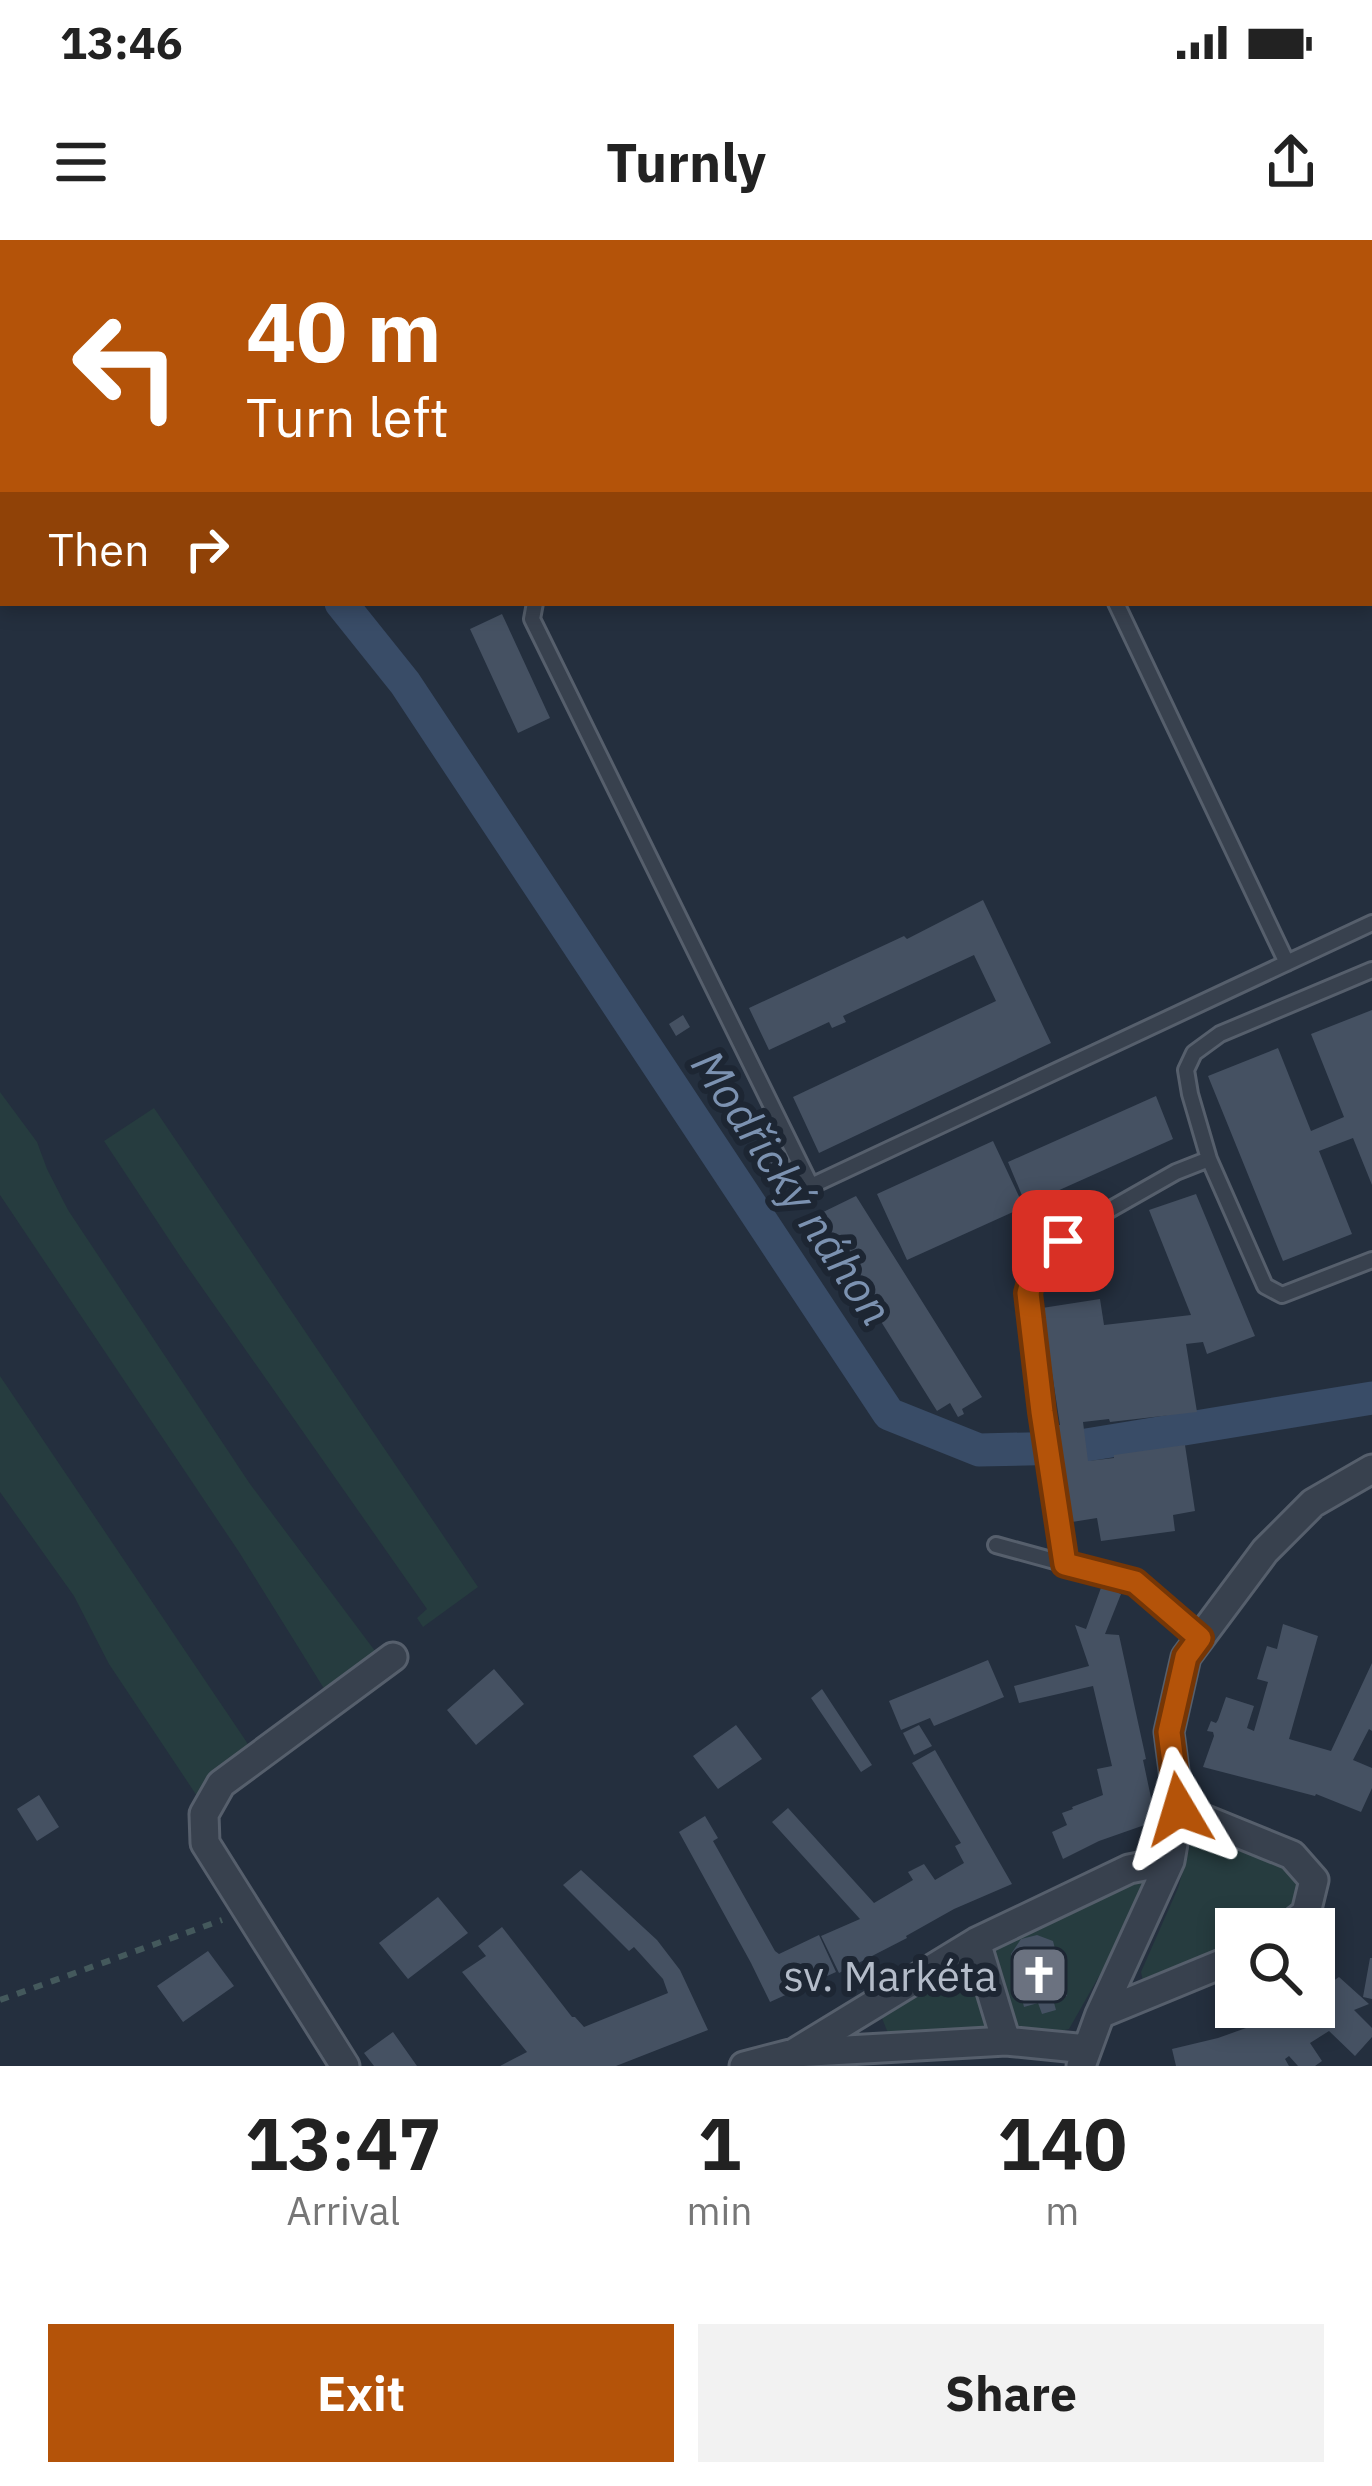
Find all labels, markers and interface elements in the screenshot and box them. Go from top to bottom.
text: 13:46 [60,13,183,71]
text: Turnly [606,127,766,197]
icon: menu [48,129,114,195]
icon: share [1258,129,1324,195]
text: 40 m [246,276,442,385]
icon: left [48,288,204,444]
text: Turn left [246,382,449,452]
icon: right [174,516,240,582]
text: Then [48,520,150,578]
water label: Modřický náhon [680,1038,906,1336]
pin [1012,1190,1114,1292]
icon: arrive [1030,1208,1096,1274]
position arrow [1116,1746,1242,1872]
map controls [1215,1908,1335,2028]
button: search [1215,1908,1335,2028]
church icon: sv. Markéta [1008,1944,1070,2006]
place label: sv. Markéta [783,1948,997,2003]
text: 13:47 [245,2096,442,2190]
text: 1 [698,2096,741,2190]
text: 140 [997,2096,1127,2190]
text: Arrival [286,2185,400,2236]
text: min [687,2185,752,2236]
text: m [1045,2185,1079,2236]
button: Exit [48,2324,674,2462]
button: Share [698,2324,1324,2462]

